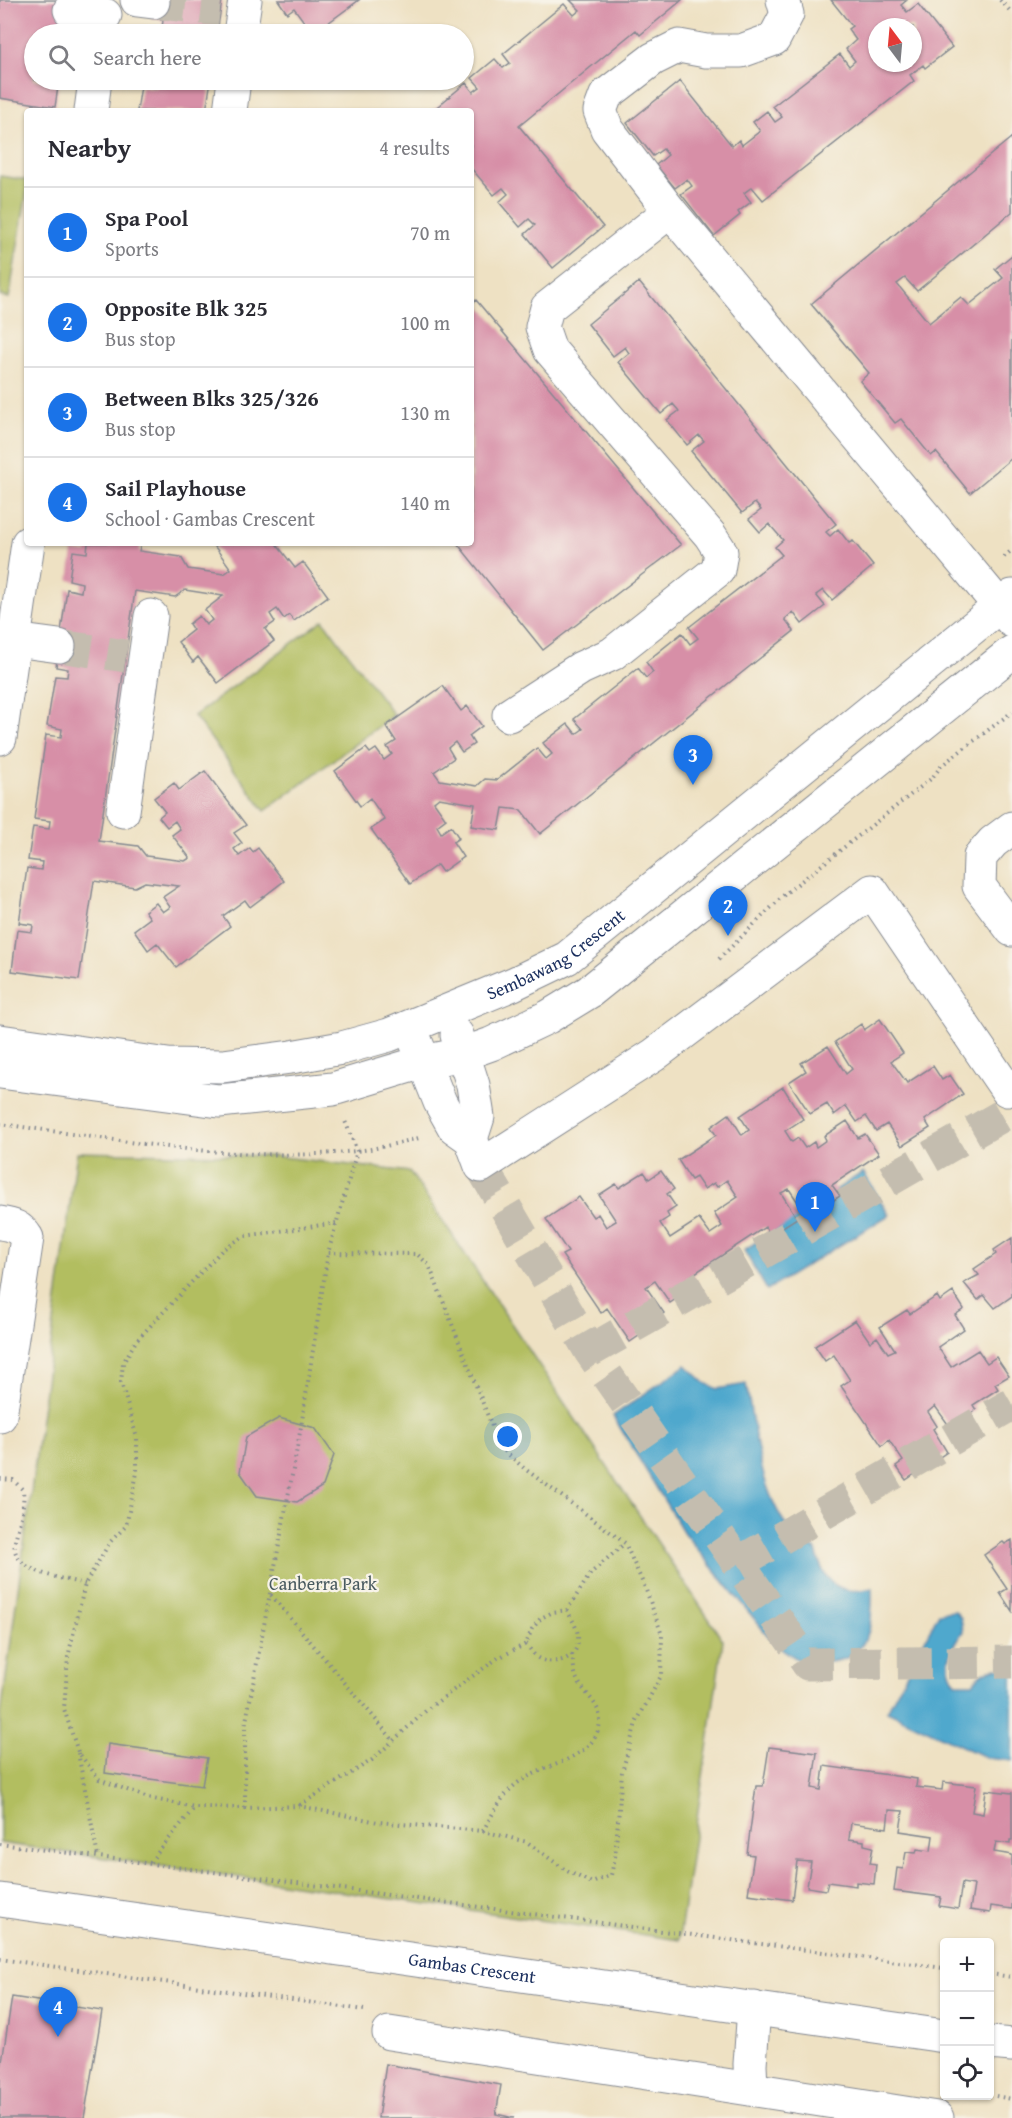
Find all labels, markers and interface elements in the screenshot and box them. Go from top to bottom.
north arrow [868,18,922,72]
search box [24,24,474,90]
icon: search [45,41,78,74]
text: Search here [93,41,202,73]
text: Nearby [48,128,131,167]
text: 4 results [379,133,450,162]
text: Spa Pool [105,202,188,234]
text: 1 [62,218,73,247]
text: 70 m [410,218,450,247]
text: Sports [105,234,159,263]
text: Opposite Blk 325 [105,292,268,324]
text: 2 [62,308,73,337]
text: 100 m [400,308,450,337]
text: Bus stop [105,324,176,353]
text: Between Blks 325/326 [105,382,319,414]
text: 3 [62,398,73,427]
text: 130 m [400,398,450,427]
text: Bus stop [105,414,176,443]
text: Sail Playhouse [105,472,246,504]
text: 4 [62,488,73,517]
text: 140 m [400,488,450,517]
text: School · Gambas Crescent [105,504,315,533]
pin: 3 [674,736,712,785]
pin: 2 [708,886,748,936]
street label: Sembawang Crescent [482,902,631,1006]
pin: 1 [796,1182,834,1232]
your location [493,1422,522,1451]
park label: Canberra Park [269,1570,378,1597]
map controls [940,1938,994,2100]
button: + [940,1938,994,1992]
street label: Gambas Crescent [407,1945,538,1990]
pin: 4 [38,1988,78,2037]
button: − [940,1992,994,2046]
button: locate [940,2046,994,2100]

